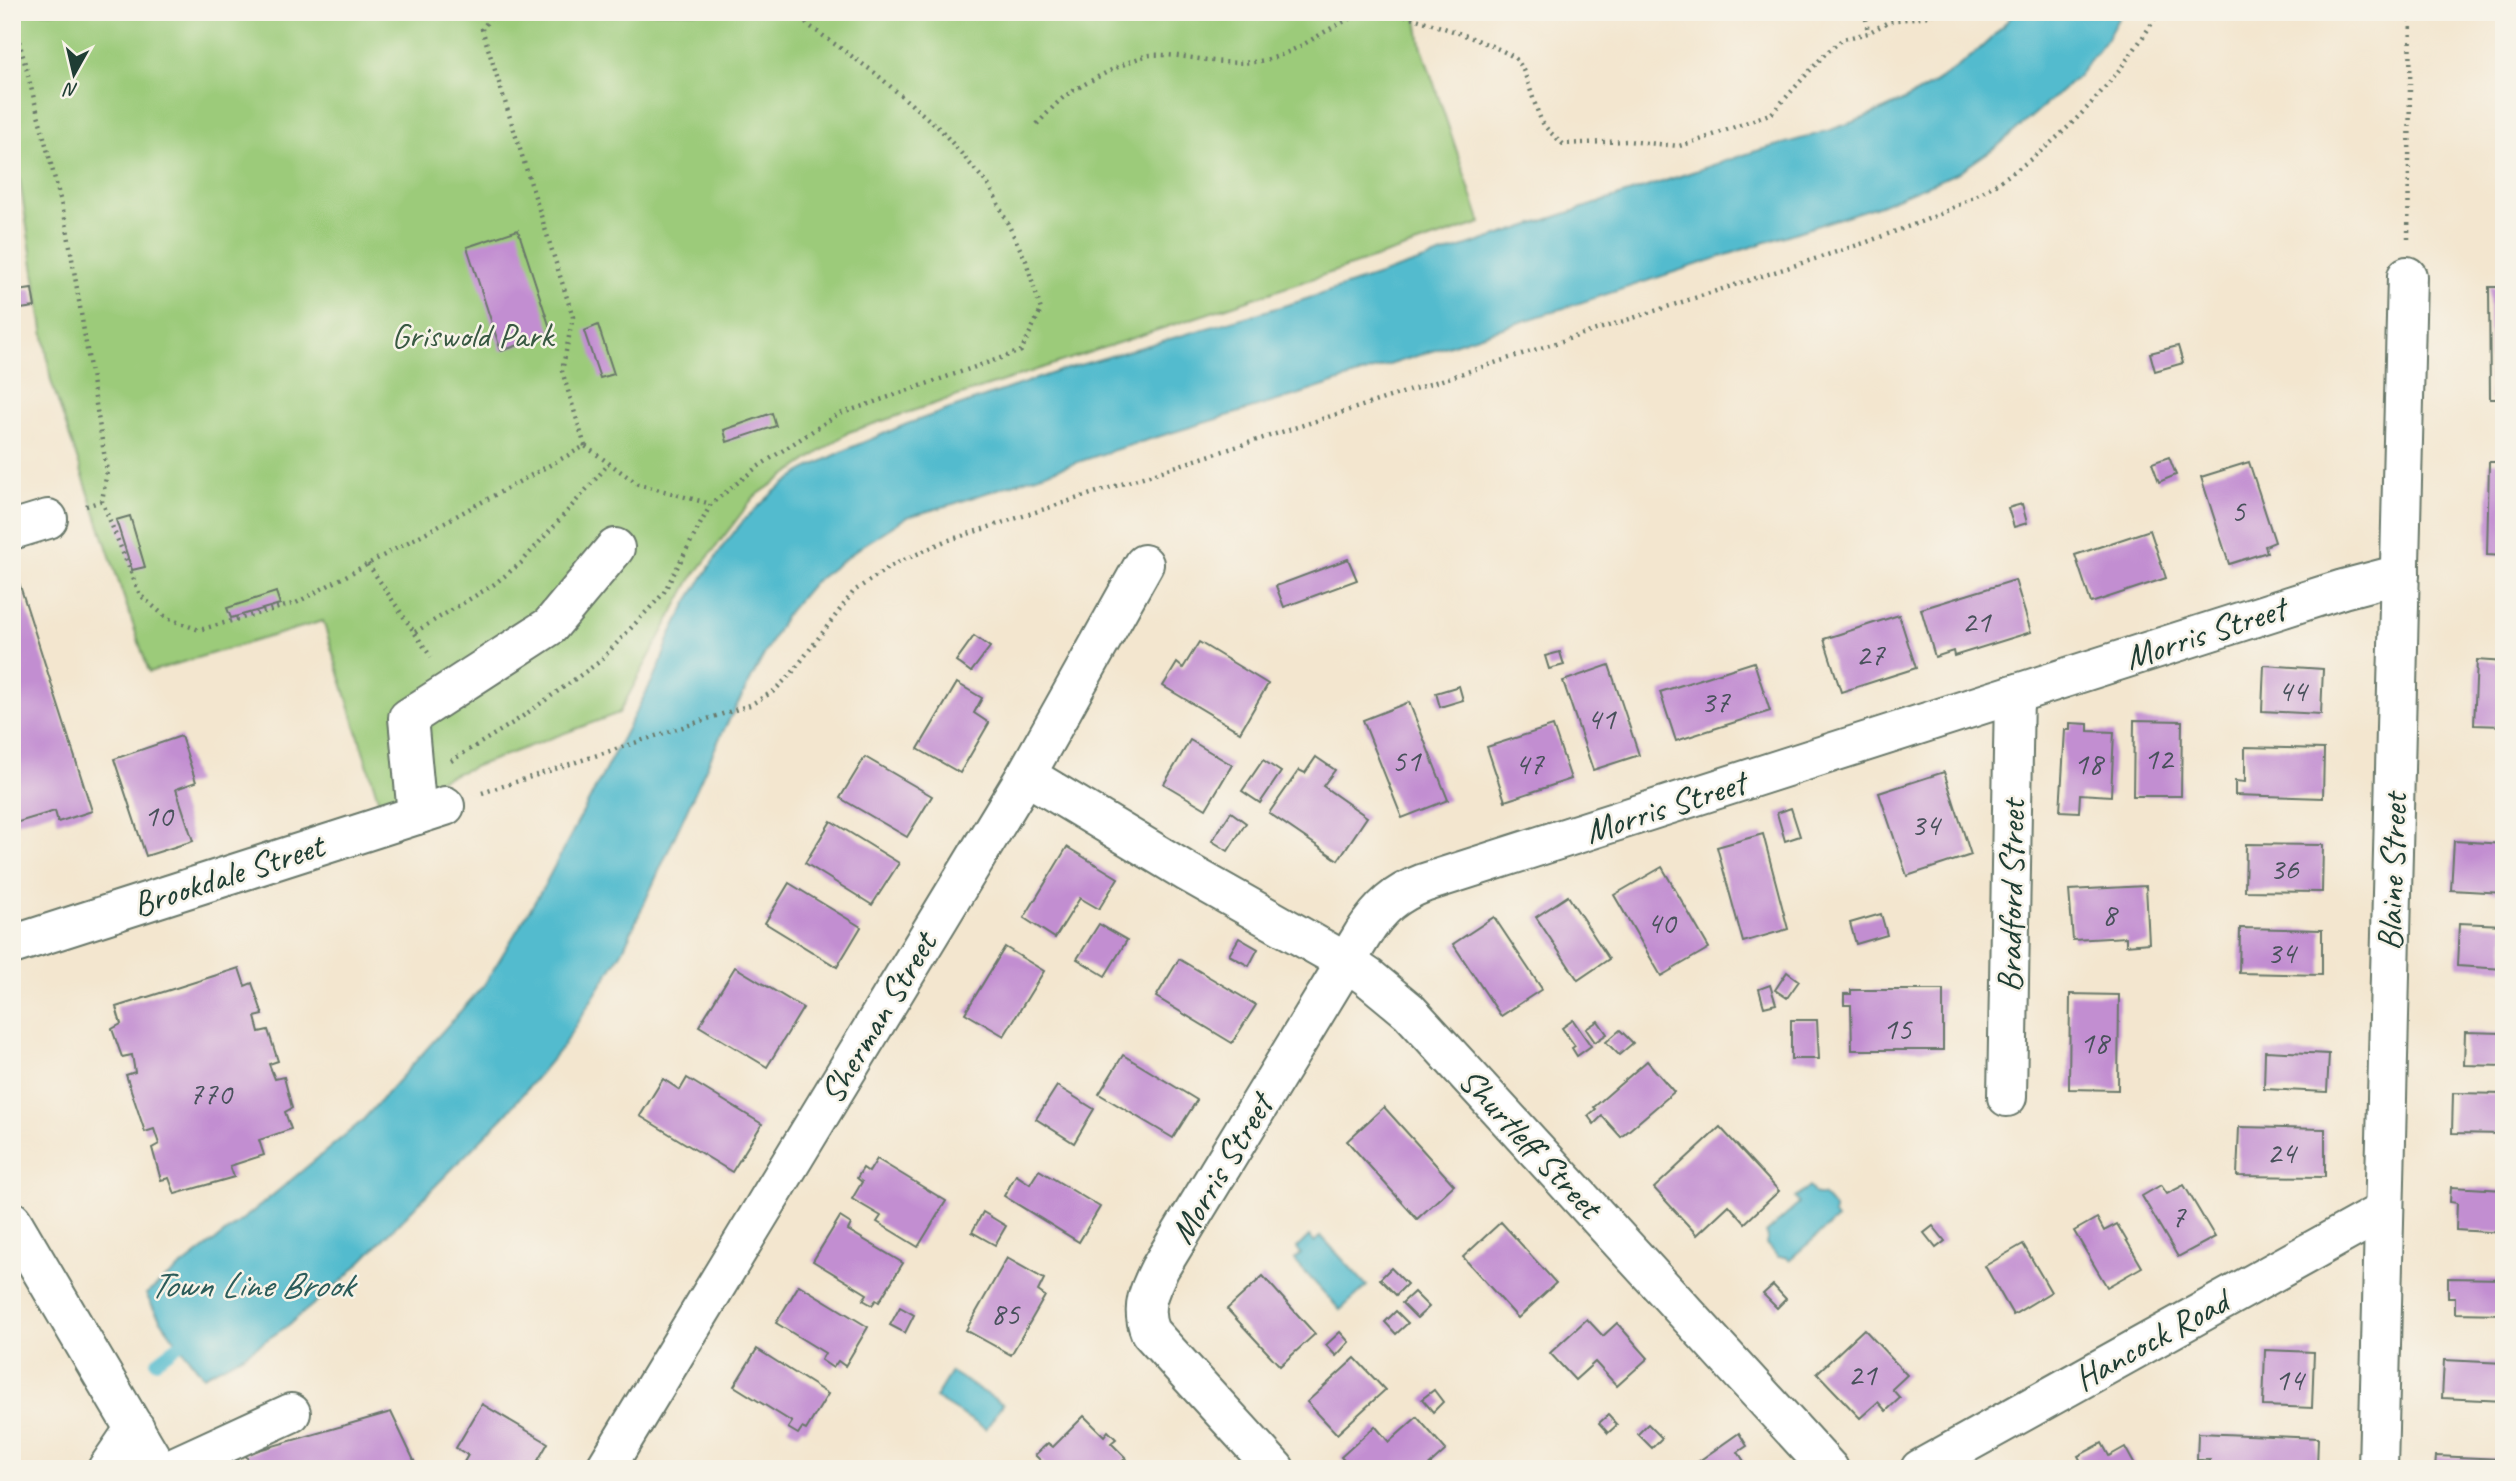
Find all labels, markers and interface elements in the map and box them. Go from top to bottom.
north arrow [38,38,108,108]
text: N [61,77,79,103]
park label: Griswold Park [391,313,556,358]
house number: 5 [2231,490,2247,531]
street label: Morris Street [2119,585,2295,680]
house number: 21 [1962,601,1992,642]
house number: 27 [1856,634,1886,675]
house number: 44 [2278,670,2310,711]
house number: 37 [1701,681,1731,722]
house number: 41 [1587,698,1617,739]
house number: 12 [2144,738,2175,779]
house number: 51 [1392,740,1422,781]
house number: 47 [1515,743,1545,784]
house number: 18 [2074,743,2105,784]
street label: Morris Street [1579,759,1755,854]
street label: Blaine Street [2367,789,2417,951]
house number: 10 [144,795,175,836]
street label: Bradford Street [1987,796,2035,993]
house number: 34 [1911,804,1943,845]
street label: Brookdale Street [127,822,332,927]
house number: 36 [2270,848,2300,889]
house number: 8 [2102,894,2119,935]
house number: 40 [1647,902,1678,943]
street label: Sherman Street [809,921,948,1112]
house number: 34 [2267,932,2299,973]
house number: 15 [1883,1008,1913,1049]
house number: 18 [2080,1022,2111,1063]
street label: Shurtleff Street [1449,1058,1614,1230]
house number: 770 [188,1073,234,1114]
street label: Morris Street [1159,1083,1285,1252]
house number: 24 [2267,1132,2299,1173]
house number: 7 [2171,1196,2187,1237]
water label: Town Line Brook [149,1261,358,1308]
street label: Hancock Road [2066,1277,2241,1401]
house number: 85 [991,1293,1021,1334]
house number: 21 [1848,1354,1878,1395]
house number: 14 [2275,1359,2307,1400]

